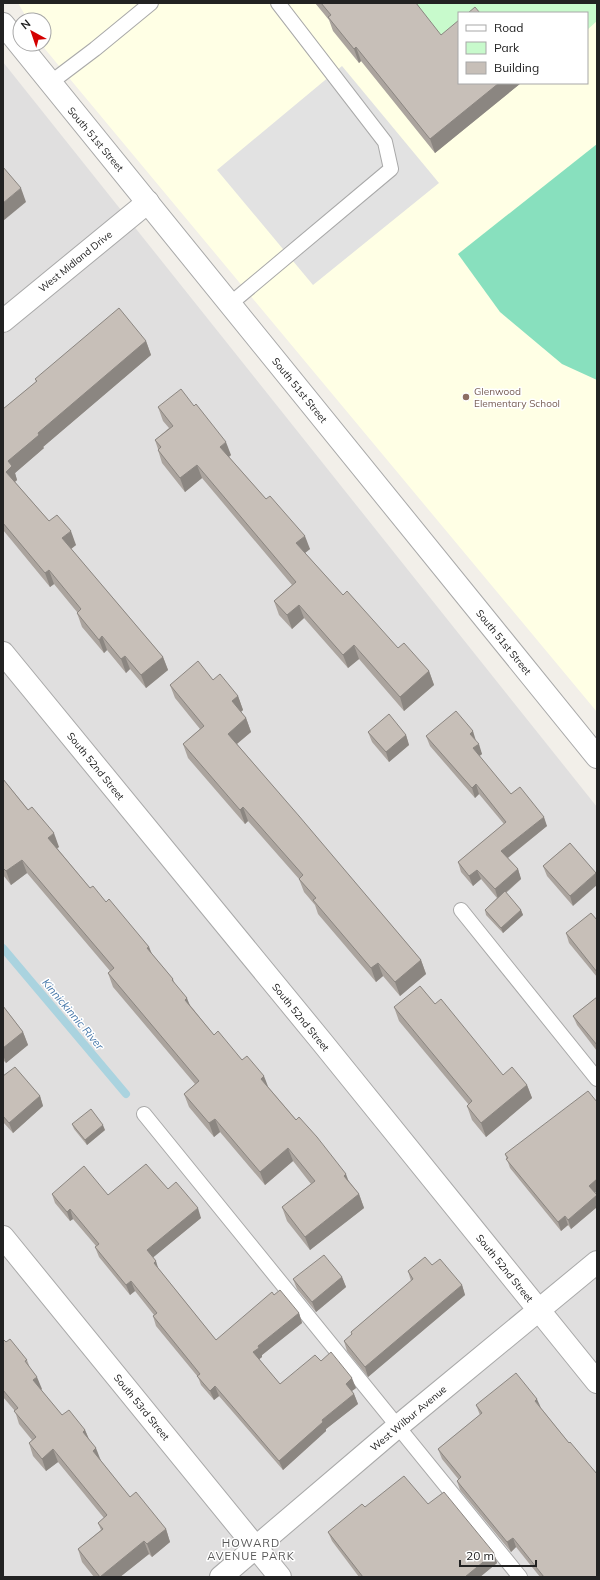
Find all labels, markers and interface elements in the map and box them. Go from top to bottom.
north arrow [12,12,52,52]
legend [458,12,588,84]
text: N [18,16,33,32]
text: Road [494,20,523,35]
text: Park [494,40,520,55]
text: Building [494,60,539,75]
street label: South 51st Street [65,104,127,175]
street label: West Midland Drive [36,228,115,295]
street label: South 51st Street [269,355,330,426]
place label: Glenwood Elementary School [474,385,560,410]
marker: Glenwood Elementary School [461,392,471,402]
street label: South 51st Street [473,607,534,678]
street label: South 52nd Street [64,730,127,803]
water label: Kinnickinnic River [39,976,107,1053]
street label: South 52nd Street [269,981,332,1054]
street label: South 52nd Street [473,1232,536,1305]
street label: South 53rd Street [111,1372,173,1443]
street label: West Wilbur Avenue [367,1383,449,1454]
district label: HOWARD AVENUE PARK [207,1536,295,1563]
scale bar [460,1542,536,1568]
text: 20 m [466,1548,494,1563]

